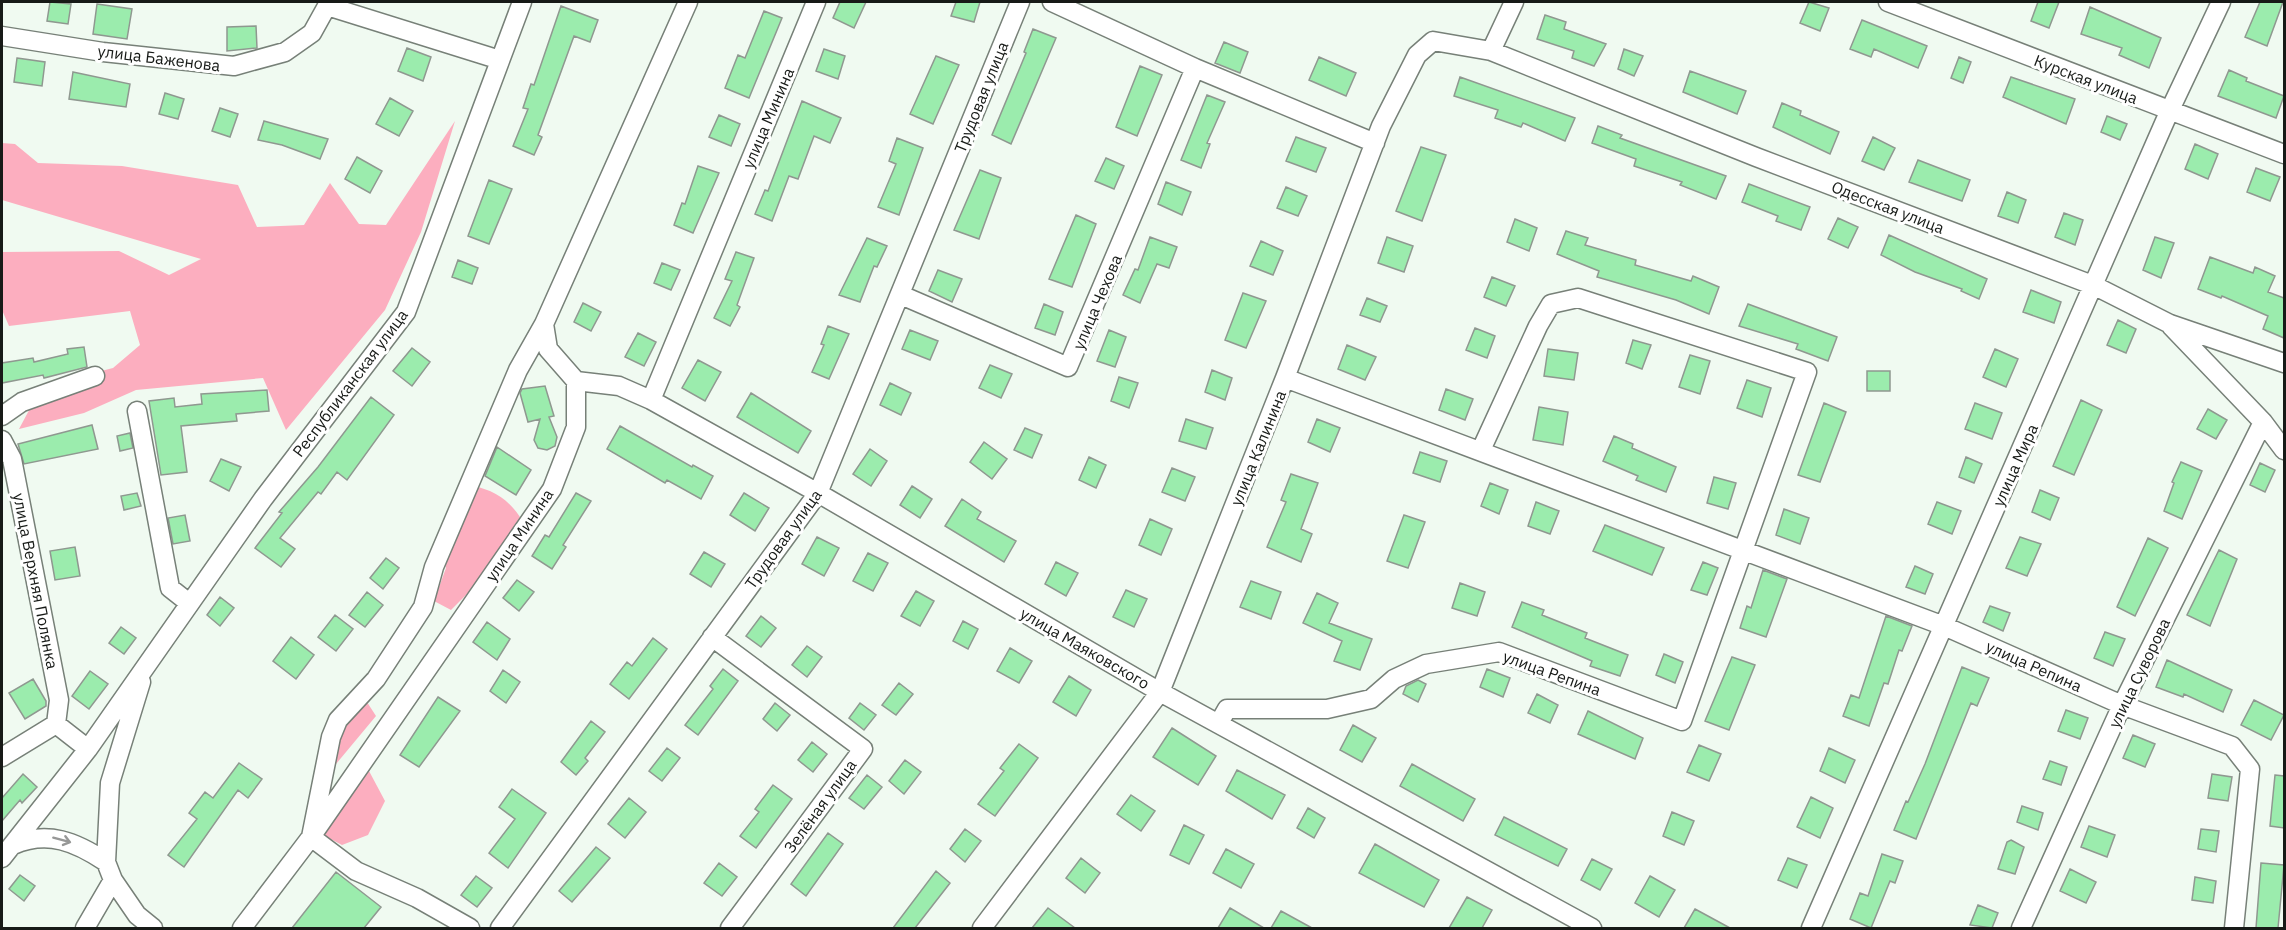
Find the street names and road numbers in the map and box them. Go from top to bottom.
street label: Трудовая улица [950,38,1013,155]
street label: улица Баженова [97,41,222,76]
street label: Курская улица [2031,50,2141,108]
street label: улица Минина [738,64,798,171]
street label: Одесская улица [1829,176,1948,238]
street label: улица Чехова [1068,251,1126,353]
street label: Республиканская улица [288,305,412,461]
street label: улица Калинина [1226,387,1290,509]
street label: улица Мира [1988,420,2042,509]
street label: улица Минина [481,485,558,585]
street label: Трудовая улица [740,485,826,593]
street label: улица Верхняя Полянка [9,491,63,671]
street label: улица Маяковского [1017,603,1153,693]
street label: улица Суворова [2104,614,2174,731]
street label: улица Репина [1983,636,2085,696]
street label: улица Репина [1500,646,1604,700]
street label: Зелёная улица [779,755,861,857]

